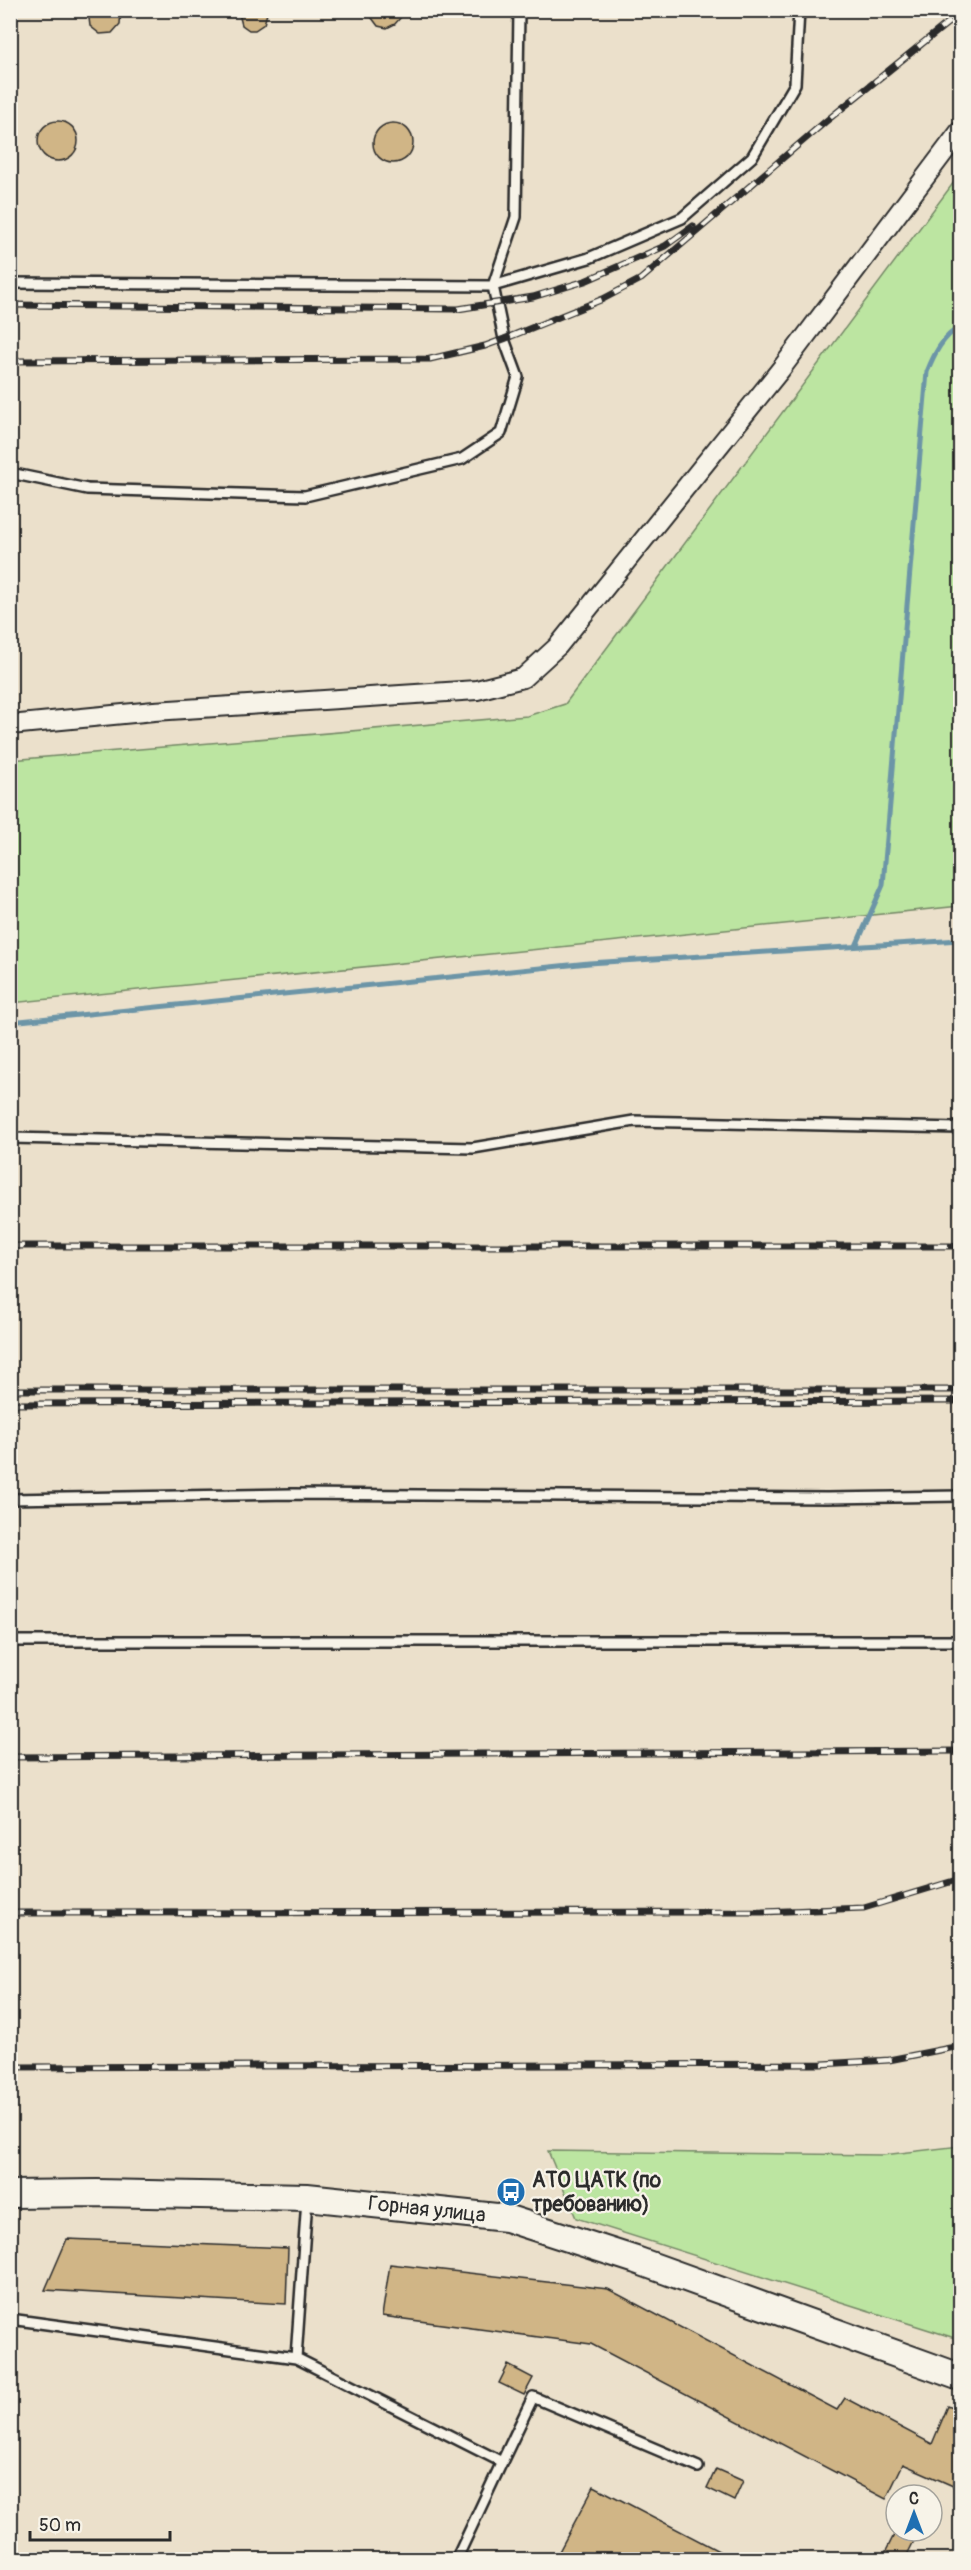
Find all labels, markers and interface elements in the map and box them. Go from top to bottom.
place label: АТО ЦАТК (по требованию) [532,2167,662,2218]
bus stop icon: АТО ЦАТК (по требованию) [495,2176,527,2208]
street label: Горная улица [367,2190,487,2229]
north arrow [884,2483,944,2543]
text: С [909,2489,919,2509]
scale bar [30,2504,170,2542]
text: 50 m [39,2514,81,2537]

